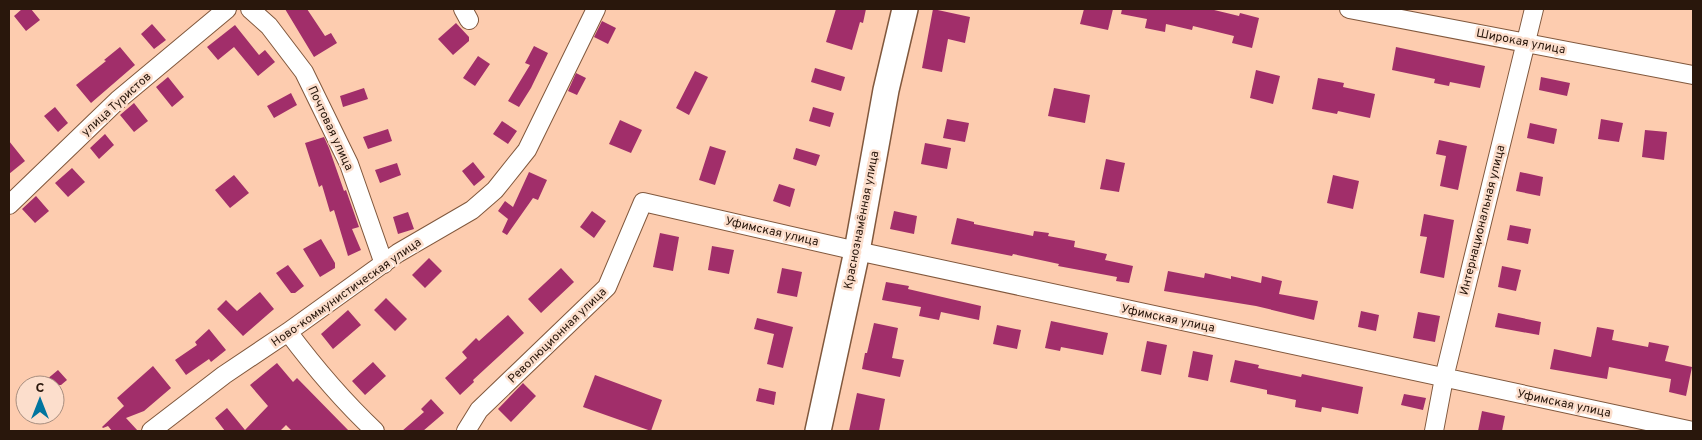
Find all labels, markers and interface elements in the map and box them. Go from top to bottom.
street label: Широкая улица [1475,25,1567,58]
street label: улица Туристов [78,69,155,140]
street label: Почтовая улица [304,84,357,173]
street label: Интернациональная улица [1457,143,1509,297]
street label: Краснознамённая улица [841,150,883,291]
street label: Уфимская улица [724,213,820,250]
street label: Ново-коммунистическая улица [268,235,425,351]
street label: Революционная улица [505,284,610,387]
street label: Уфимская улица [1119,301,1216,337]
north arrow [15,375,65,425]
text: С [36,380,45,397]
street label: Уфимская улица [1515,386,1612,422]

